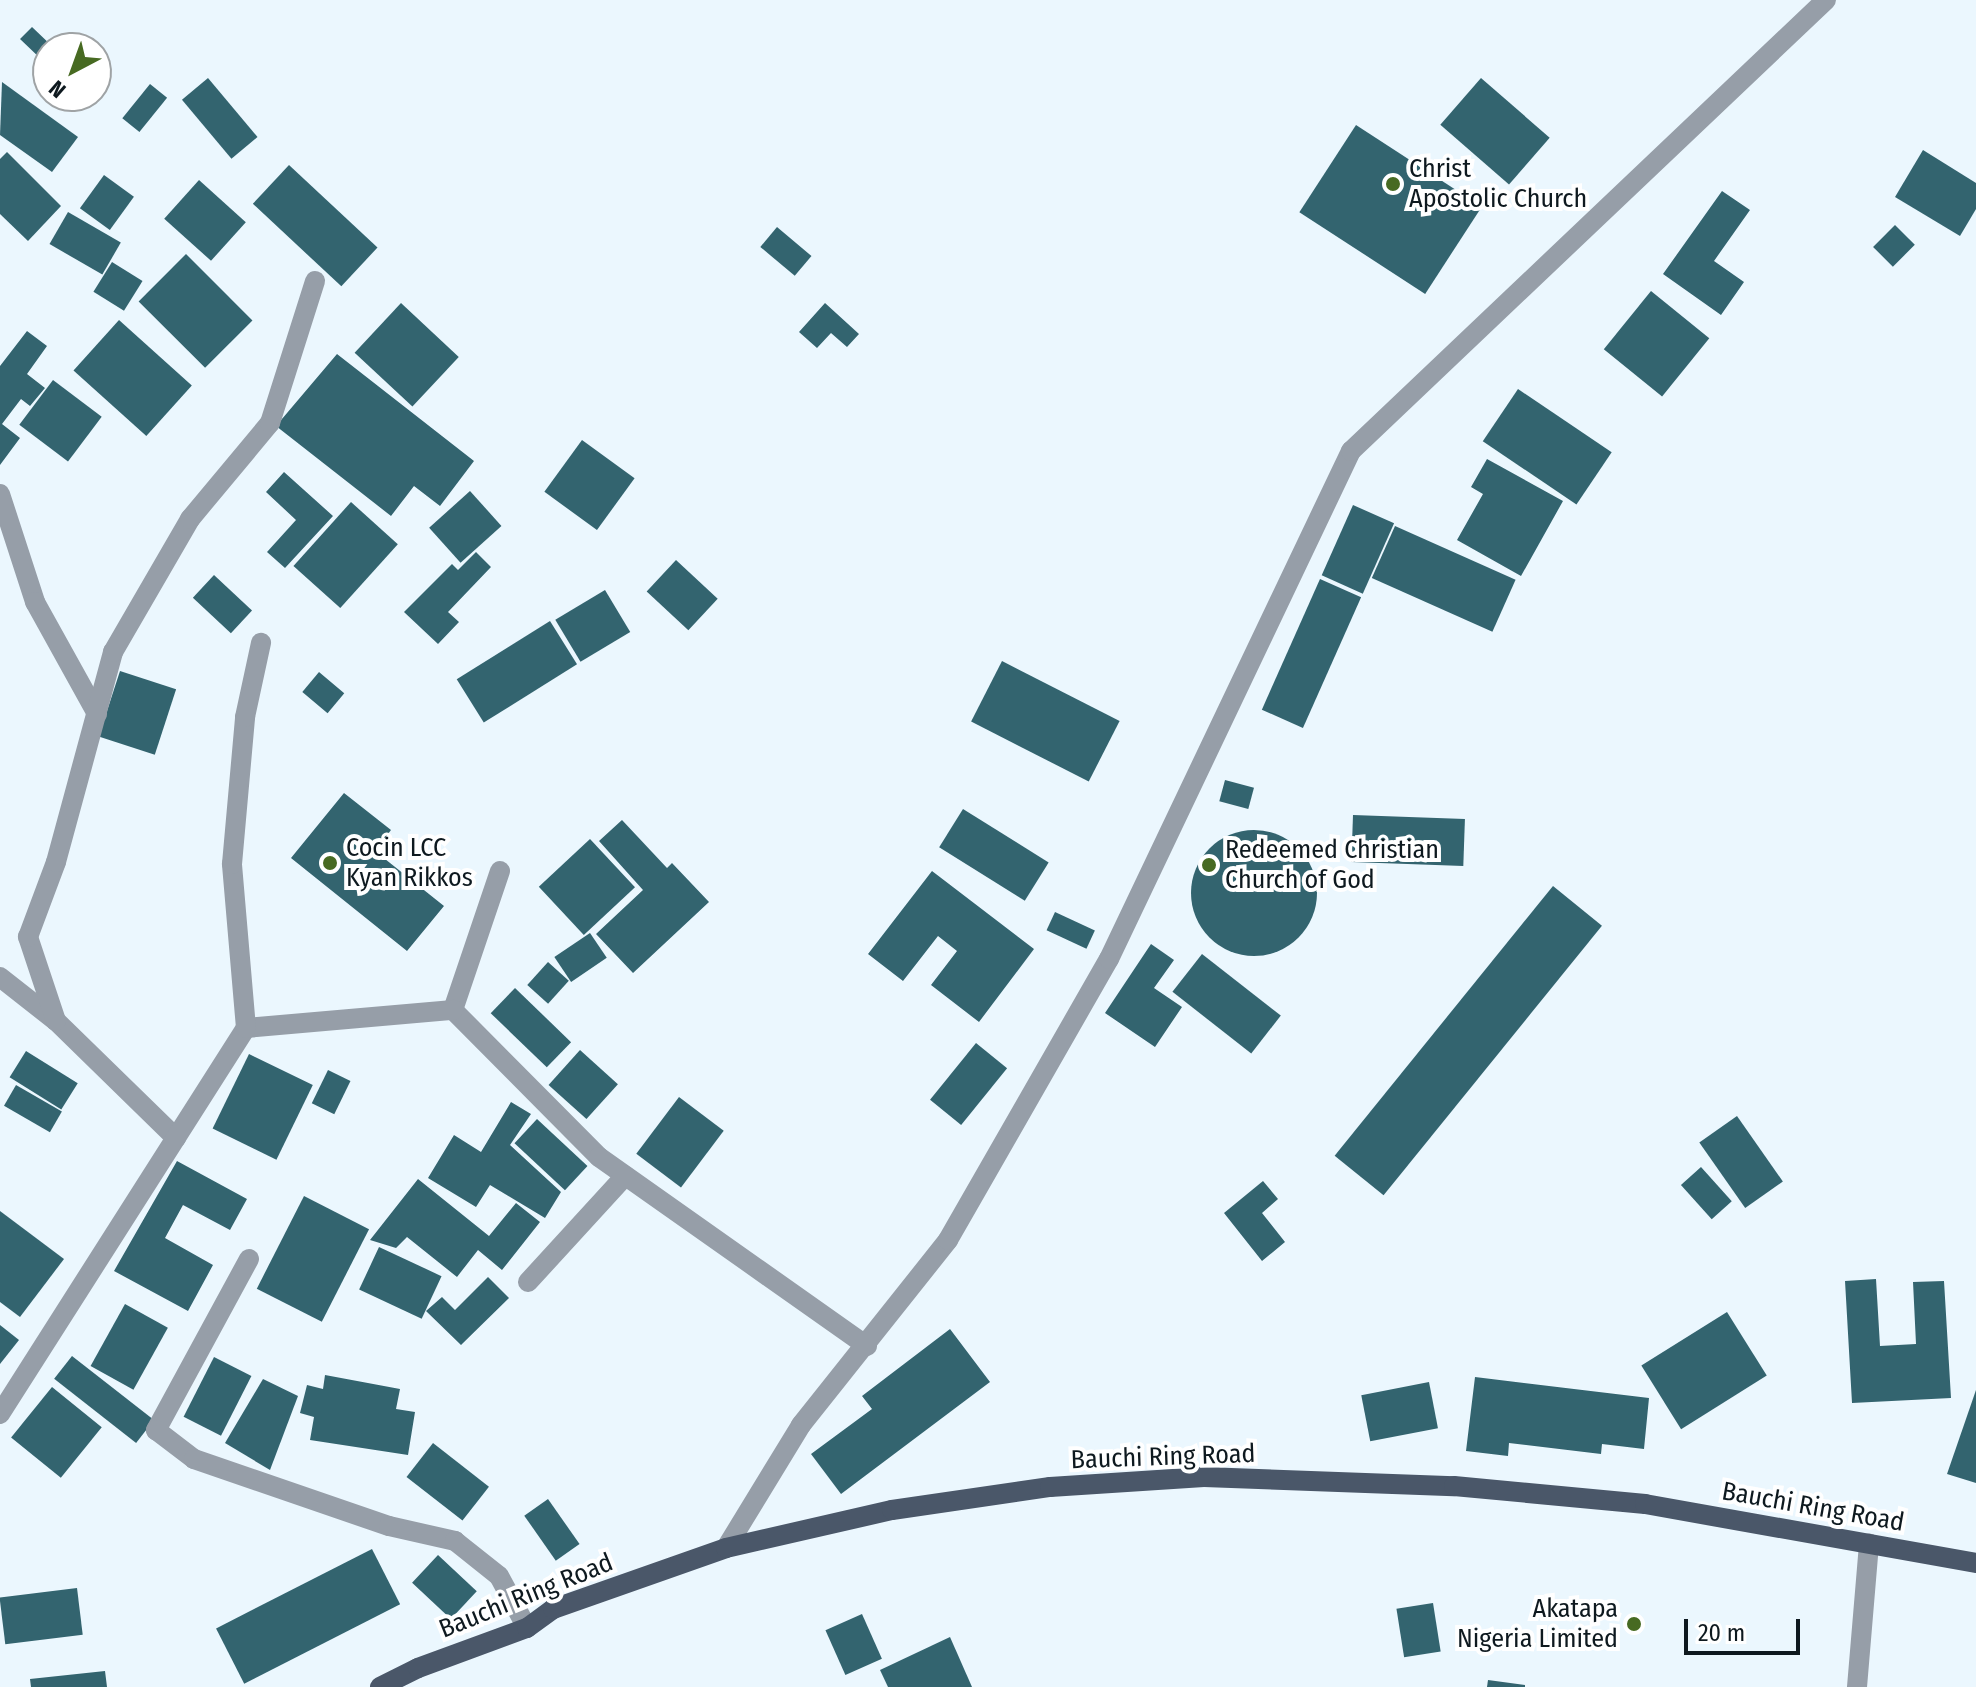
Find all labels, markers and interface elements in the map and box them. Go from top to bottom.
north arrow [32,32,112,112]
text: N [43,74,71,103]
place label: Christ Apostolic Church [1409,153,1587,214]
marker: Christ Apostolic Church [1384,175,1402,193]
place label: Cocin LCC Kyan Rikkos [346,832,473,894]
place label: Redeemed Christian Church of God [1225,834,1439,896]
marker: Cocin LCC Kyan Rikkos [321,854,339,872]
marker: Redeemed Christian Church of God [1200,856,1218,874]
street label: Bauchi Ring Road [1070,1438,1256,1476]
street label: Bauchi Ring Road [1719,1476,1907,1538]
street label: Bauchi Ring Road [435,1547,617,1645]
place label: Akatapa Nigeria Limited [1457,1593,1618,1654]
scale bar [1688,1603,1804,1653]
marker: Akatapa Nigeria Limited [1625,1615,1643,1633]
text: 20 m [1698,1619,1745,1647]

